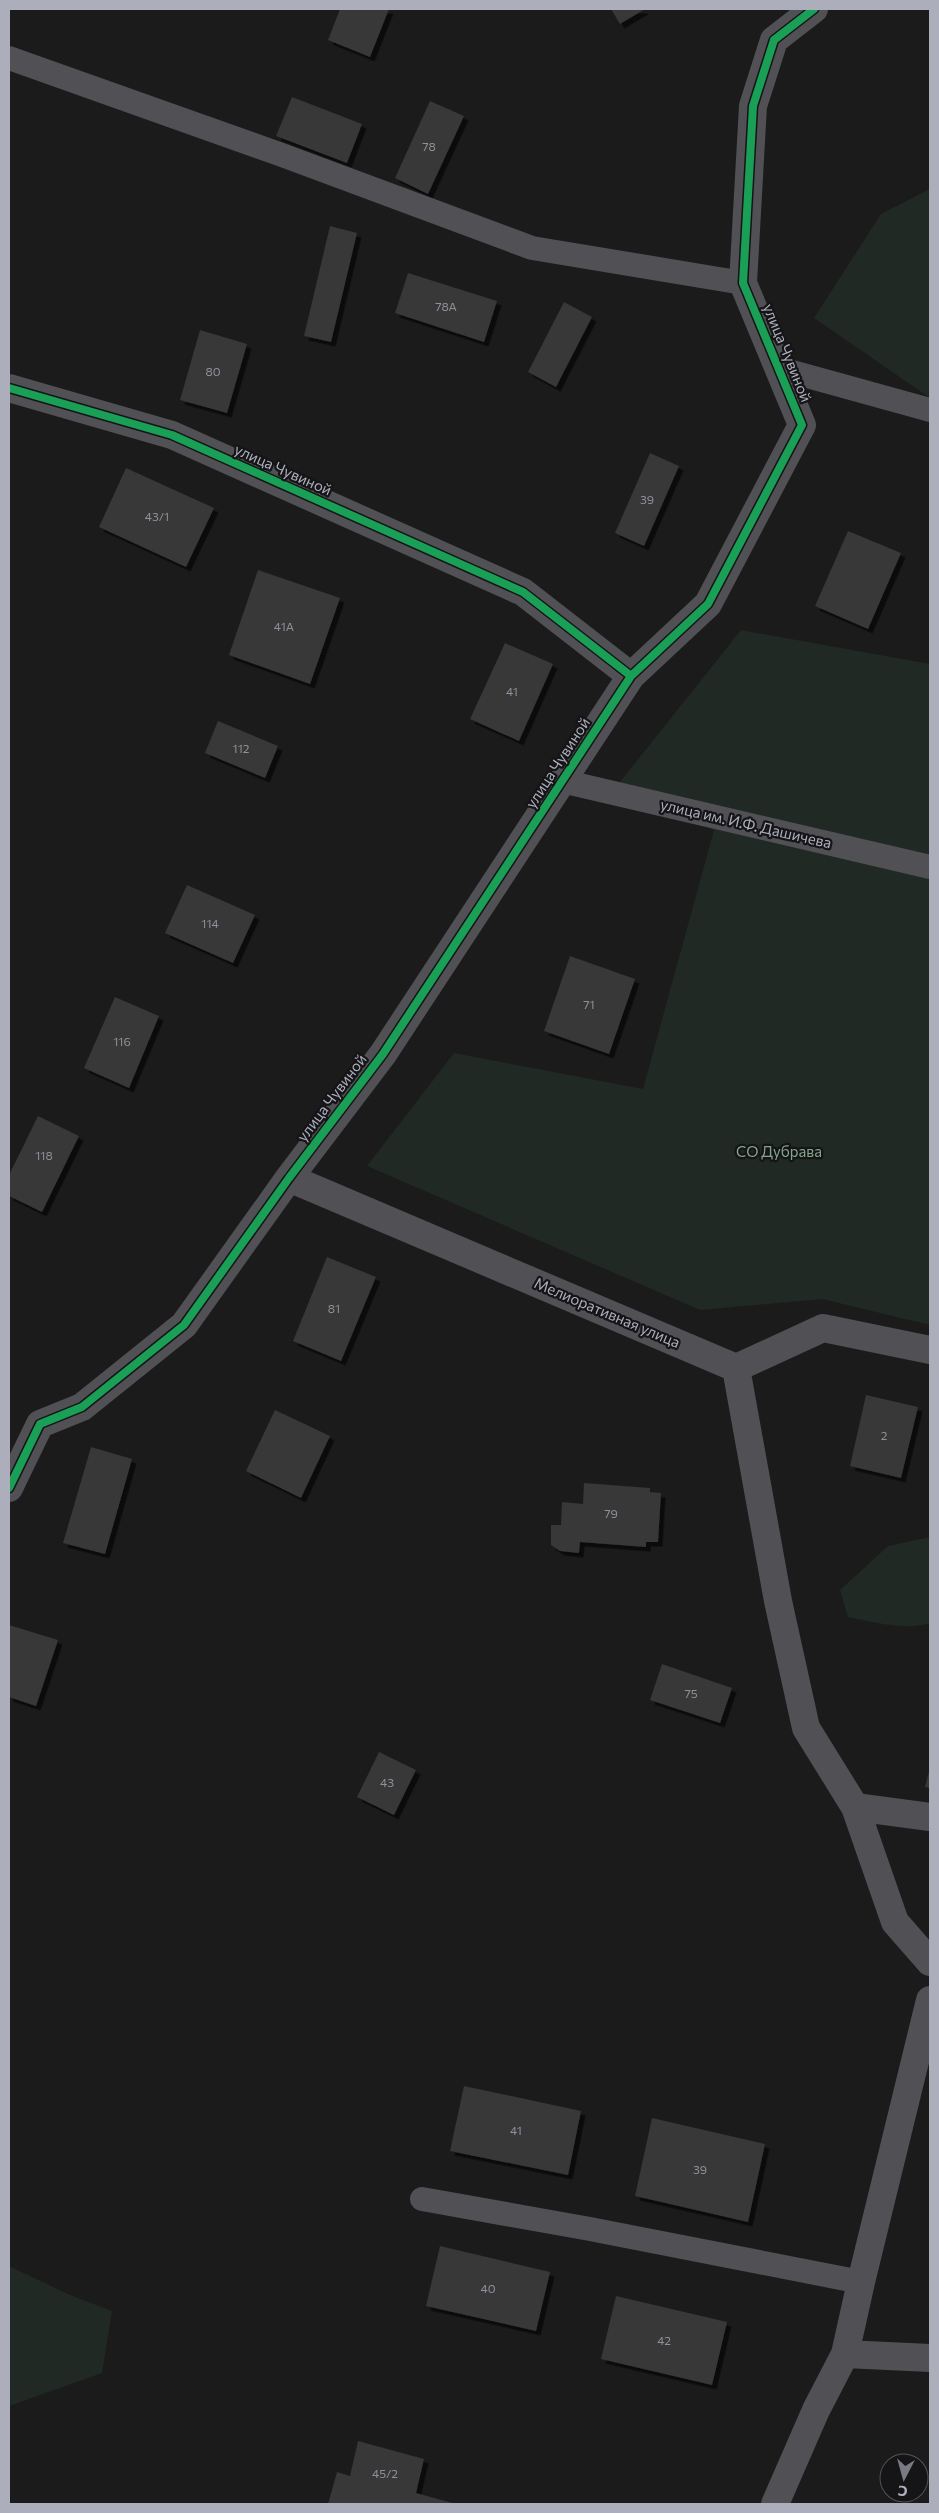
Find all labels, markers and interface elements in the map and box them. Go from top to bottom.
house number: 78 [422,139,436,153]
house number: 78А [435,299,457,313]
street label: улица Чувиной [760,301,816,404]
house number: 80 [205,364,221,378]
street label: улица Чувиной [232,440,335,499]
house number: 39 [640,492,654,506]
house number: 43/1 [145,509,169,523]
house number: 41А [274,619,294,633]
house number: 41 [506,684,518,698]
street label: улица Чувиной [521,714,593,811]
house number: 112 [233,741,250,755]
street label: улица им. И.Ф. Дашичева [659,795,834,851]
house number: 114 [201,916,219,930]
house number: 71 [583,997,595,1011]
house number: 116 [113,1034,131,1048]
street label: улица Чувиной [293,1050,370,1145]
park label: СО Дубрава [736,1142,822,1160]
house number: 118 [35,1148,53,1162]
street label: Мелиоративная улица [532,1273,683,1351]
house number: 81 [328,1301,340,1315]
house number: 2 [881,1428,888,1442]
house number: 79 [604,1506,618,1520]
house number: 75 [684,1686,698,1700]
house number: 43 [380,1775,394,1789]
house number: 41 [510,2123,522,2137]
house number: 39 [693,2162,707,2176]
house number: 40 [480,2281,496,2295]
house number: 42 [657,2333,671,2347]
north arrow [879,2453,929,2503]
house number: 45/2 [372,2466,398,2480]
text: С [897,2482,908,2500]

